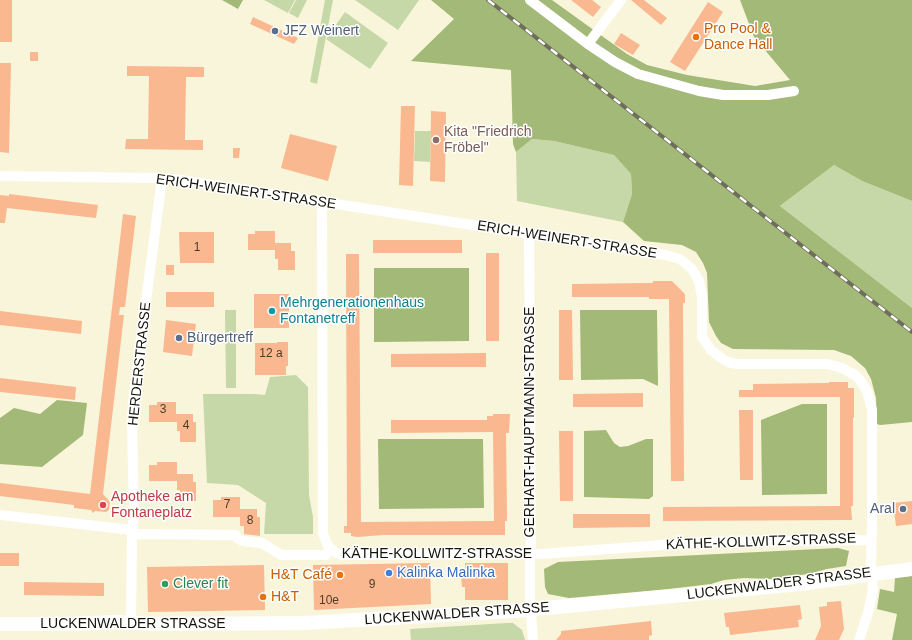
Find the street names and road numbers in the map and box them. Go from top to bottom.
street label: ERICH-WEINERT-STRASSE [155,171,337,213]
street label: ERICH-WEINERT-STRASSE [476,217,658,263]
street label: HERDERSTRASSE [125,301,155,427]
street label: GERHART-HAUPTMANN-STRASSE [522,307,538,537]
street label: KÄTHE-KOLLWITZ-STRASSE [666,530,856,554]
street label: KÄTHE-KOLLWITZ-STRASSE [342,546,532,562]
street label: LUCKENWALDER STRASSE [686,564,872,604]
street label: LUCKENWALDER STRASSE [364,599,550,629]
street label: LUCKENWALDER STRASSE [40,616,226,632]

